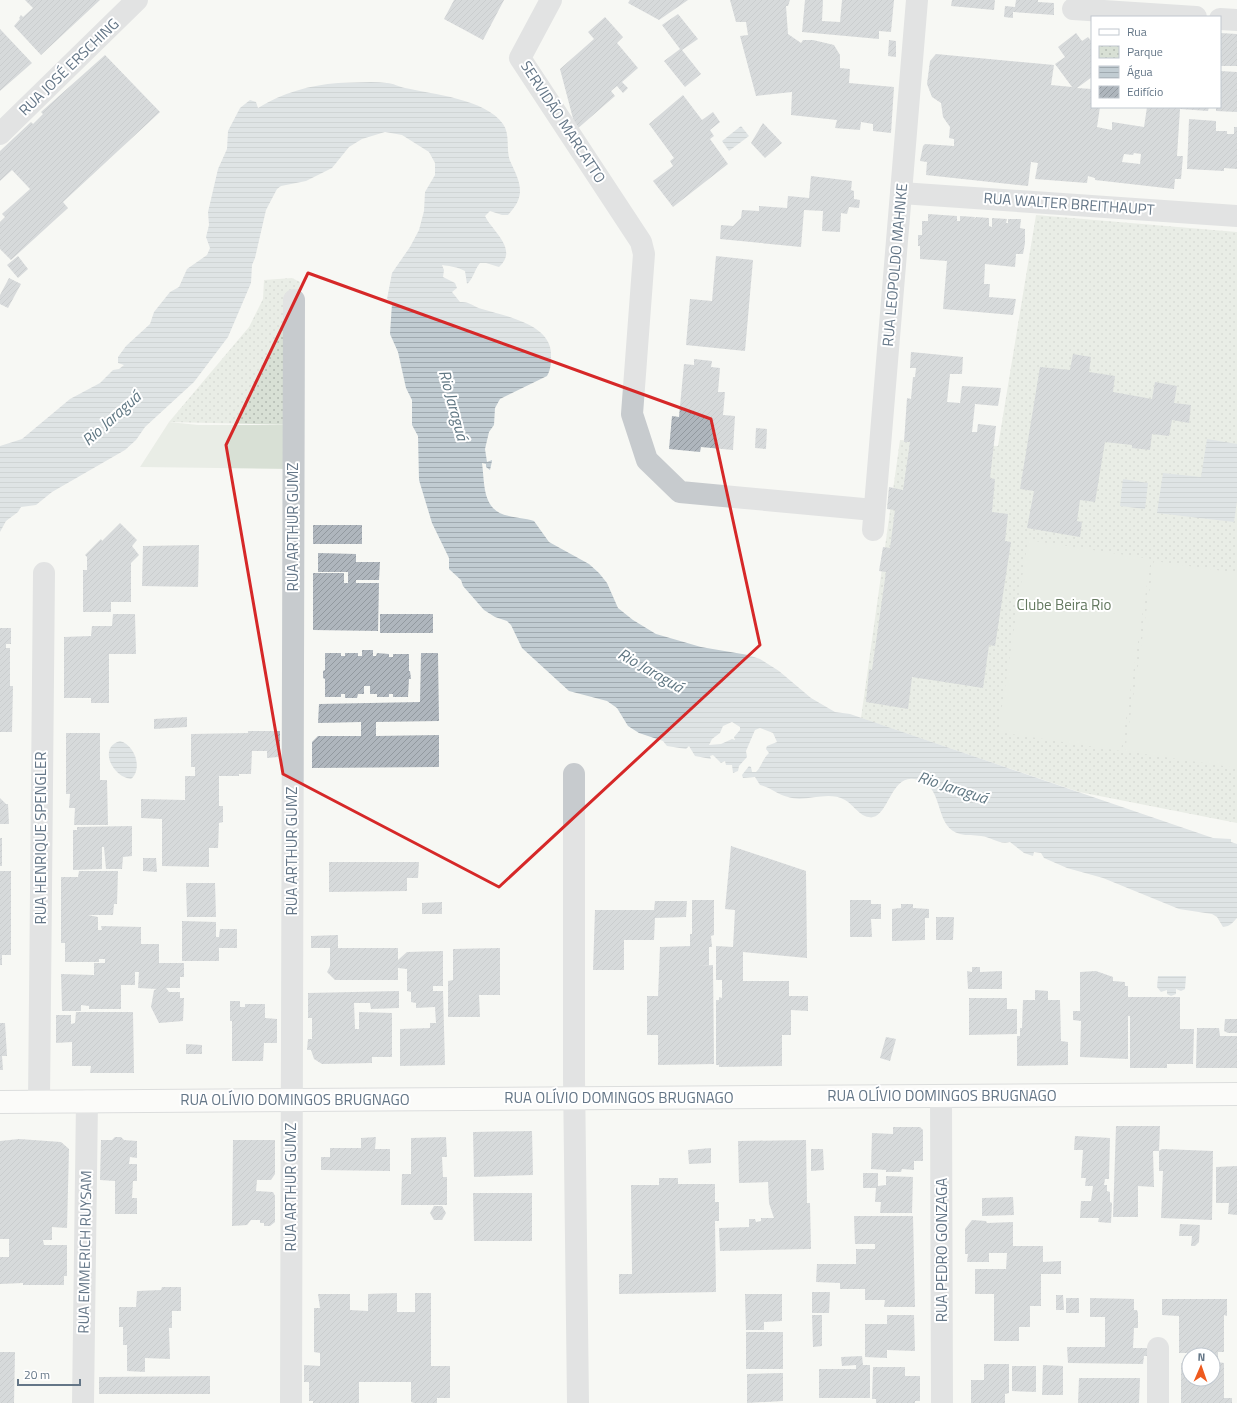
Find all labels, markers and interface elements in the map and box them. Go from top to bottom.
street label: RUA JOSÉ ERSCHING [13,13,124,121]
legend [1091,16,1221,108]
text: Rua [1127,22,1147,41]
text: Parque [1127,42,1163,61]
street label: SERVIDÃO MARCATTO [515,56,612,188]
text: Água [1127,62,1153,81]
text: Edifício [1127,82,1163,101]
street label: RUA LEOPOLDO MAHNKE [876,182,913,348]
street label: RUA WALTER BREITHAUPT [983,186,1155,221]
water label: Rio Jaraguá [433,367,475,445]
water label: Rio Jaraguá [76,384,147,451]
street label: RUA ARTHUR GUMZ [281,463,304,591]
park label: Clube Beira Rio [1017,593,1112,616]
water label: Rio Jaraguá [614,642,690,699]
street label: RUA HENRIQUE SPENGLER [29,751,52,925]
water label: Rio Jaraguá [915,764,993,810]
street label: RUA ARTHUR GUMZ [280,787,303,915]
street label: RUA OLÍVIO DOMINGOS BRUGNAGO [827,1084,1057,1107]
street label: RUA OLÍVIO DOMINGOS BRUGNAGO [504,1086,734,1109]
street label: RUA OLÍVIO DOMINGOS BRUGNAGO [180,1088,410,1111]
street label: RUA ARTHUR GUMZ [279,1123,302,1251]
street label: RUA EMMERICH RUYSAM [72,1170,97,1334]
street label: RUA PEDRO GONZAGA [930,1178,953,1322]
north arrow [1181,1347,1221,1387]
text: N [1197,1349,1205,1365]
scale bar [18,1361,80,1387]
text: 20 m [24,1365,50,1384]

